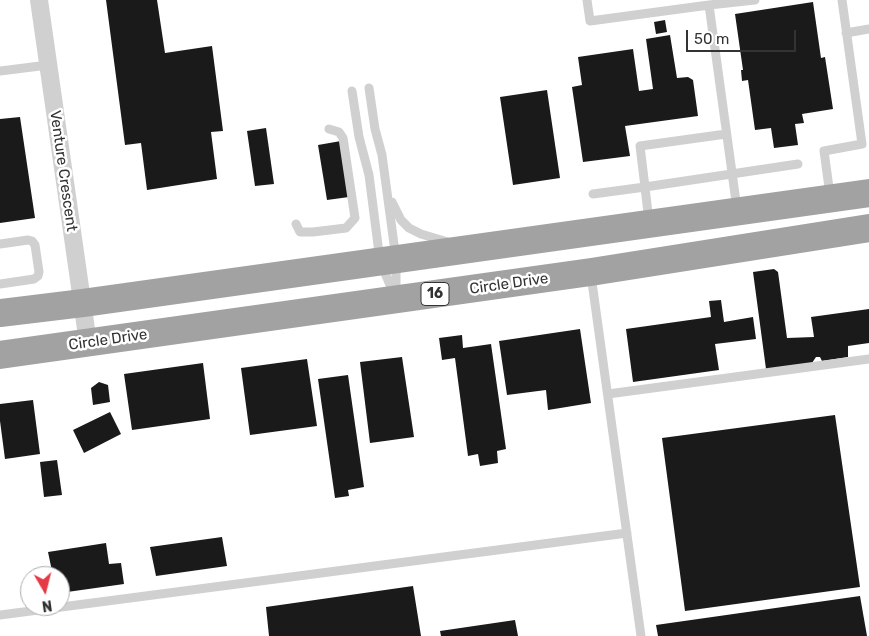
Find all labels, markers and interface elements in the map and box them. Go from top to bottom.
scale bar [689,20,799,52]
text: 50 m [694,30,729,48]
street label: Venture Crescent [46,109,80,233]
street label: Circle Drive [468,270,550,298]
road number: 16 [421,282,449,306]
street label: Circle Drive [67,326,149,354]
north arrow [20,566,70,616]
text: N [41,596,53,614]

